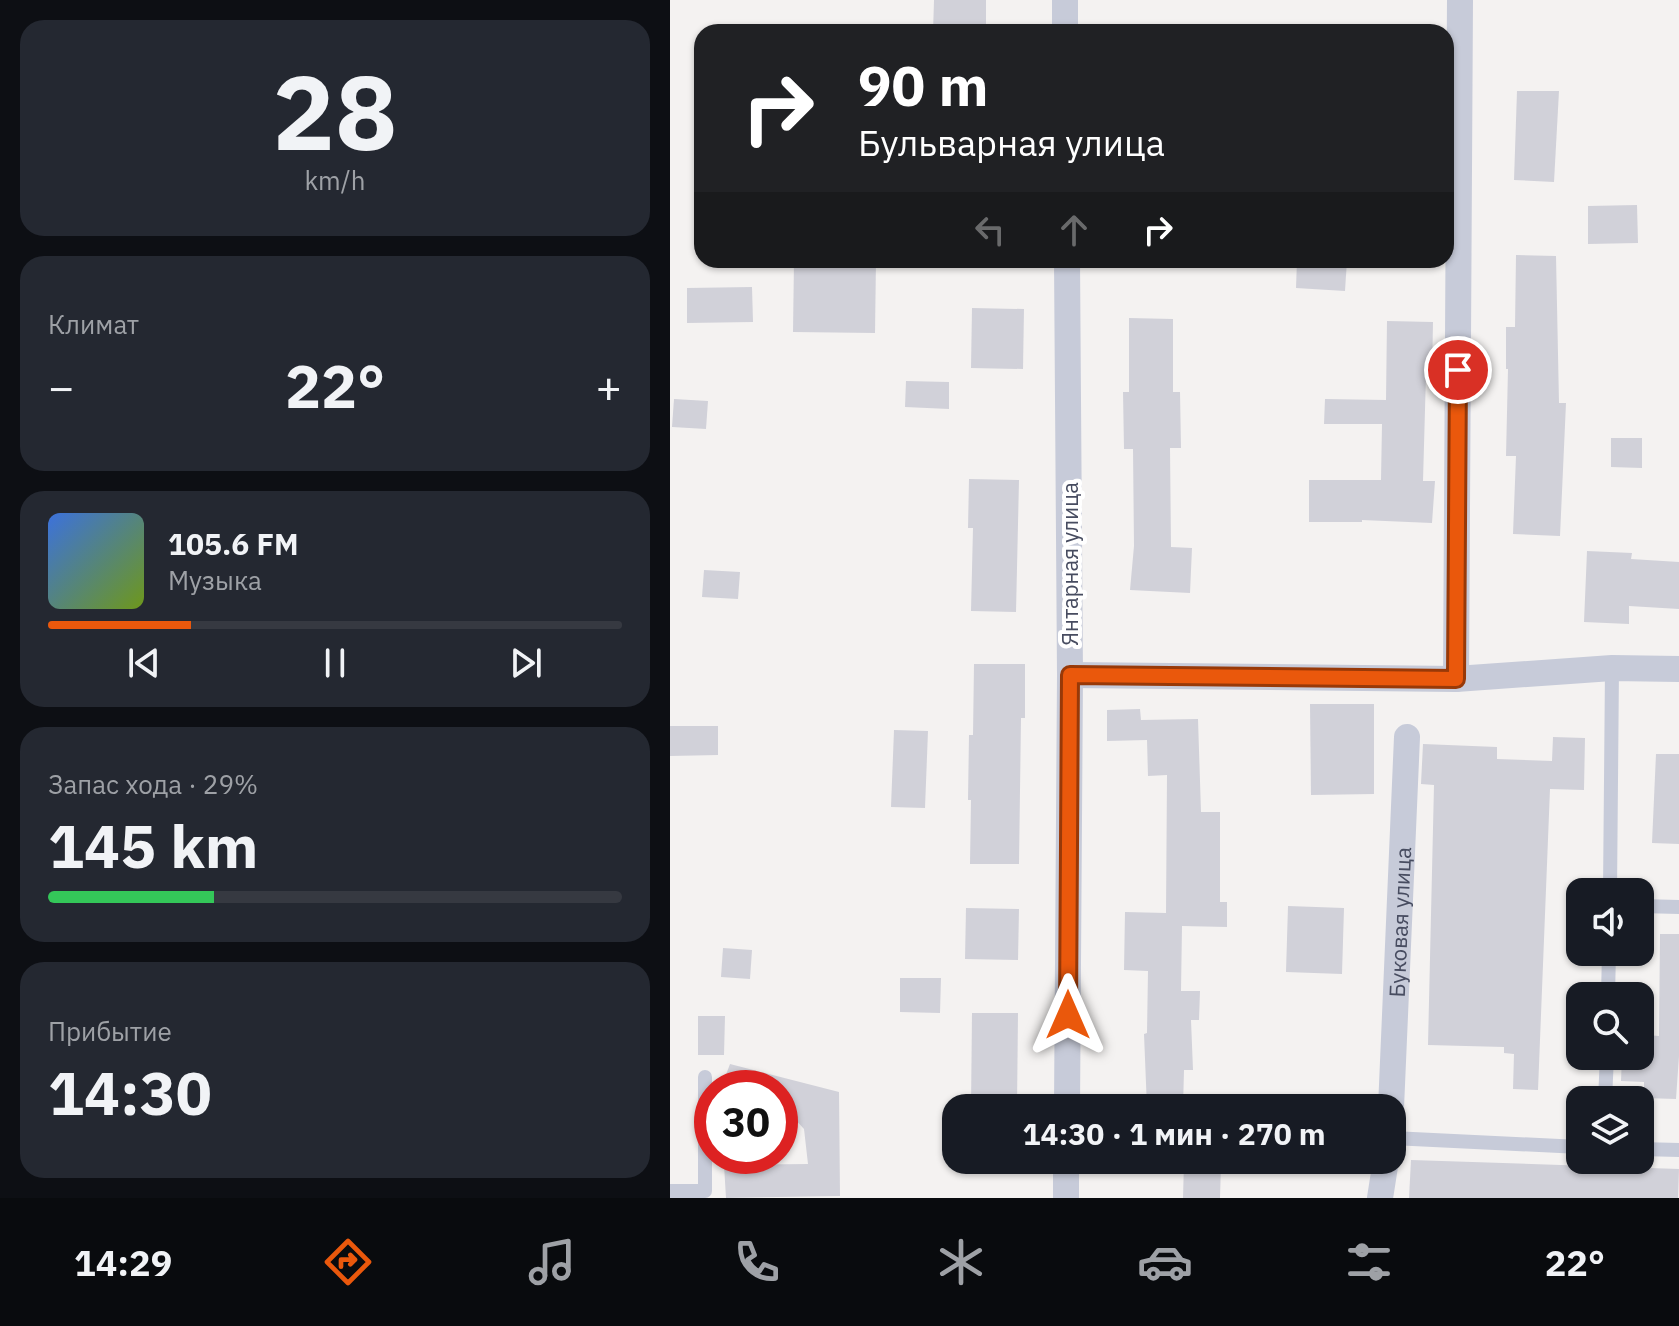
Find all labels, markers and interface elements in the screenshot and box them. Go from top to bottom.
text: 28 [273,43,397,179]
text: 90 m [858,49,988,121]
icon: right [726,56,830,160]
text: Бульварная улица [858,119,1165,166]
text: km/h [304,163,366,197]
icon: left [968,208,1012,252]
icon: ahead [1052,208,1096,252]
icon: right [1136,208,1180,252]
text: Климат [48,307,139,341]
pin [1424,336,1492,404]
text: 22° [285,346,385,425]
icon: arrive [1436,348,1480,392]
text: − [48,358,74,415]
text: + [596,358,622,415]
street label: Янтарная улица [1055,482,1084,646]
text: 105.6 FM [168,524,299,563]
text: Музыка [168,563,262,597]
icon: previous [122,641,166,685]
icon: pause [313,641,357,685]
icon: next [504,641,548,685]
text: Запас хода · 29% [48,767,258,801]
text: 145 km [48,806,258,885]
street label: Буковая улица [1381,846,1417,998]
map controls [1566,878,1654,1174]
button: sound [1566,878,1654,966]
position arrow [1026,973,1110,1057]
button: search [1566,982,1654,1070]
text: Прибытие [48,1014,172,1048]
text: 14:30 [48,1053,212,1132]
speed limit sign: 30 [694,1070,798,1174]
button: layers [1566,1086,1654,1174]
text: 14:30 · 1 мин · 270 m [1022,1114,1326,1153]
icon: directions [320,1234,376,1290]
icon: music [524,1234,580,1290]
icon: phone [729,1234,785,1290]
icon: climate [933,1234,989,1290]
icon: car [1137,1234,1193,1290]
icon: filters [1341,1234,1397,1290]
text: 14:29 [74,1239,172,1286]
text: 22° [1545,1239,1605,1286]

